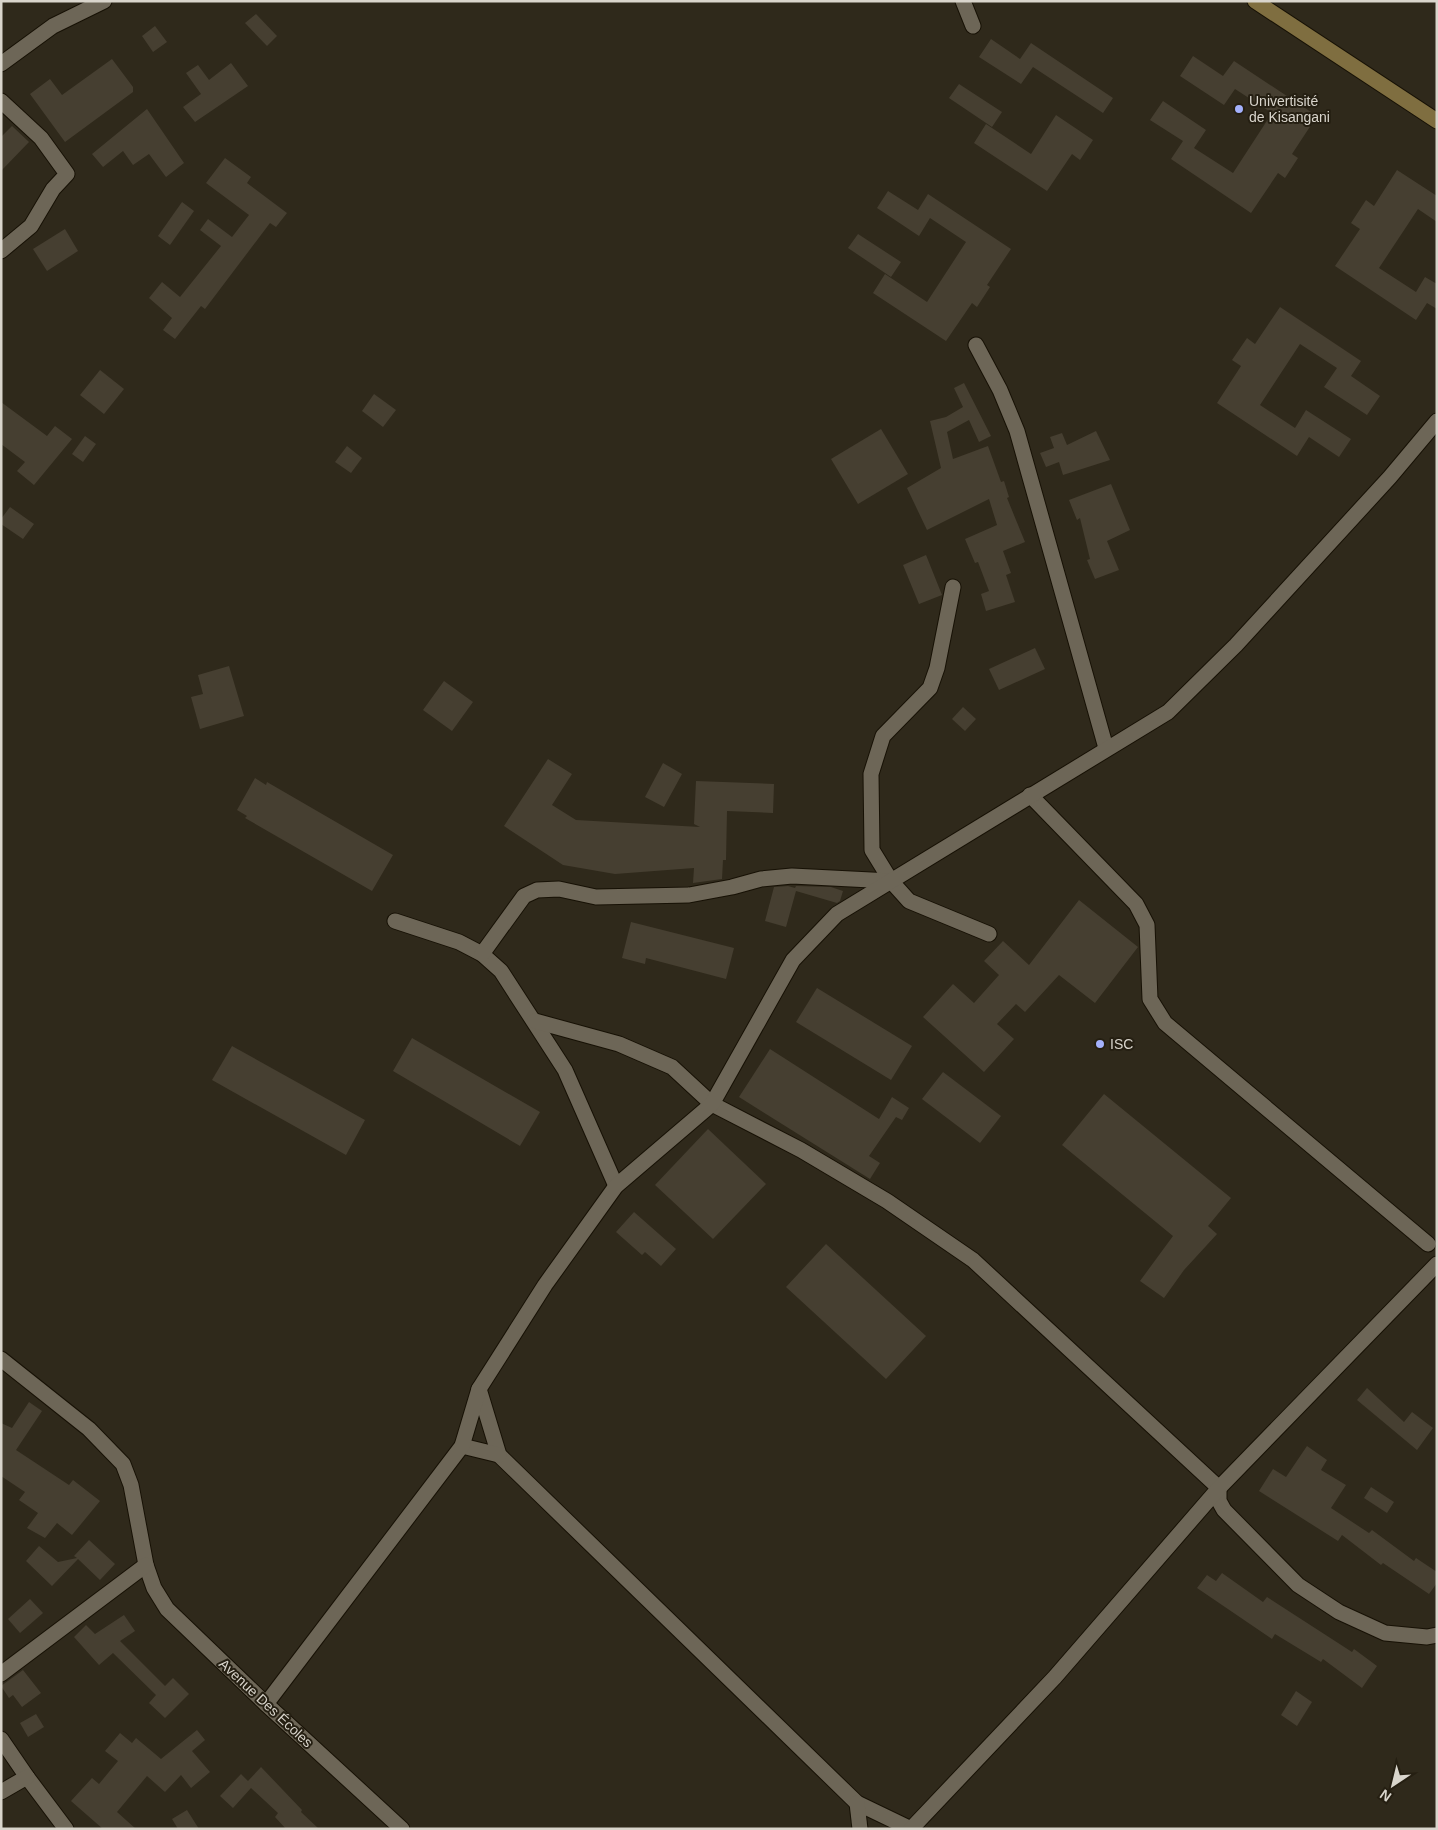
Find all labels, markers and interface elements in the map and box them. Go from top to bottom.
place label: Univertisité de Kisangani [1249,93,1330,125]
marker: Univertisité de Kisangani [1233,103,1245,115]
place label: ISC [1110,1036,1133,1052]
marker: ISC [1094,1038,1106,1050]
street label: Avenue Des Écoles [216,1656,316,1750]
north arrow [1368,1760,1418,1810]
text: N [1377,1786,1394,1805]

